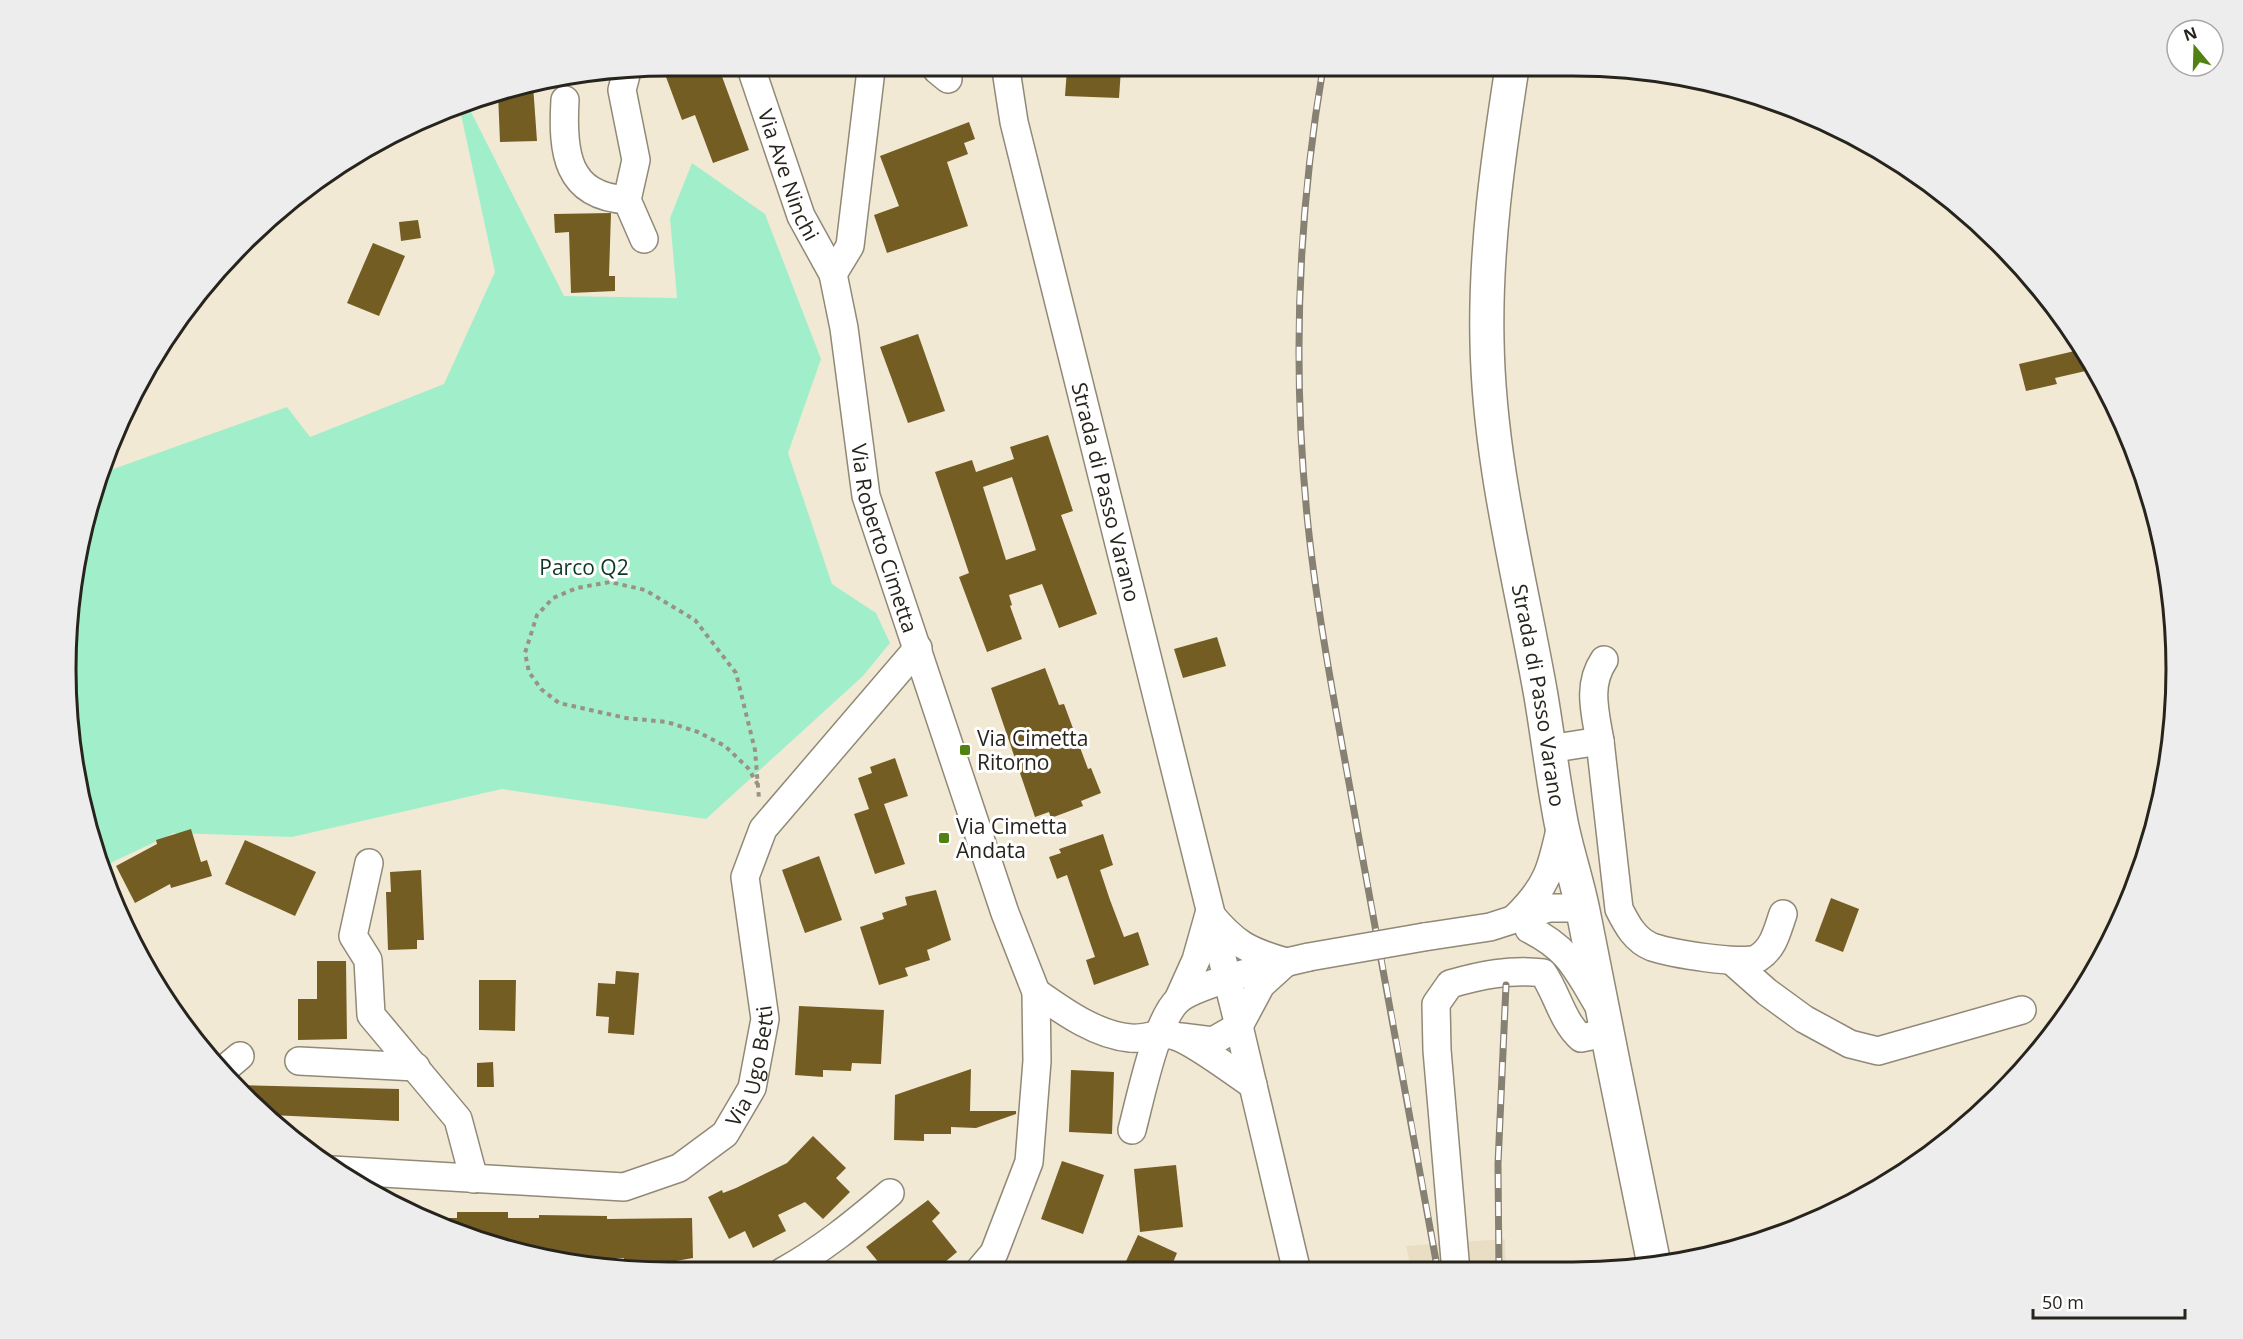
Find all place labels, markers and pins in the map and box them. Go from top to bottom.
place label: Via Cimetta Ritorno [977,724,1088,776]
marker: Via Cimetta Ritorno [958,743,972,757]
place label: Via Cimetta Andata [956,812,1067,864]
marker: Via Cimetta Andata [937,831,951,845]

